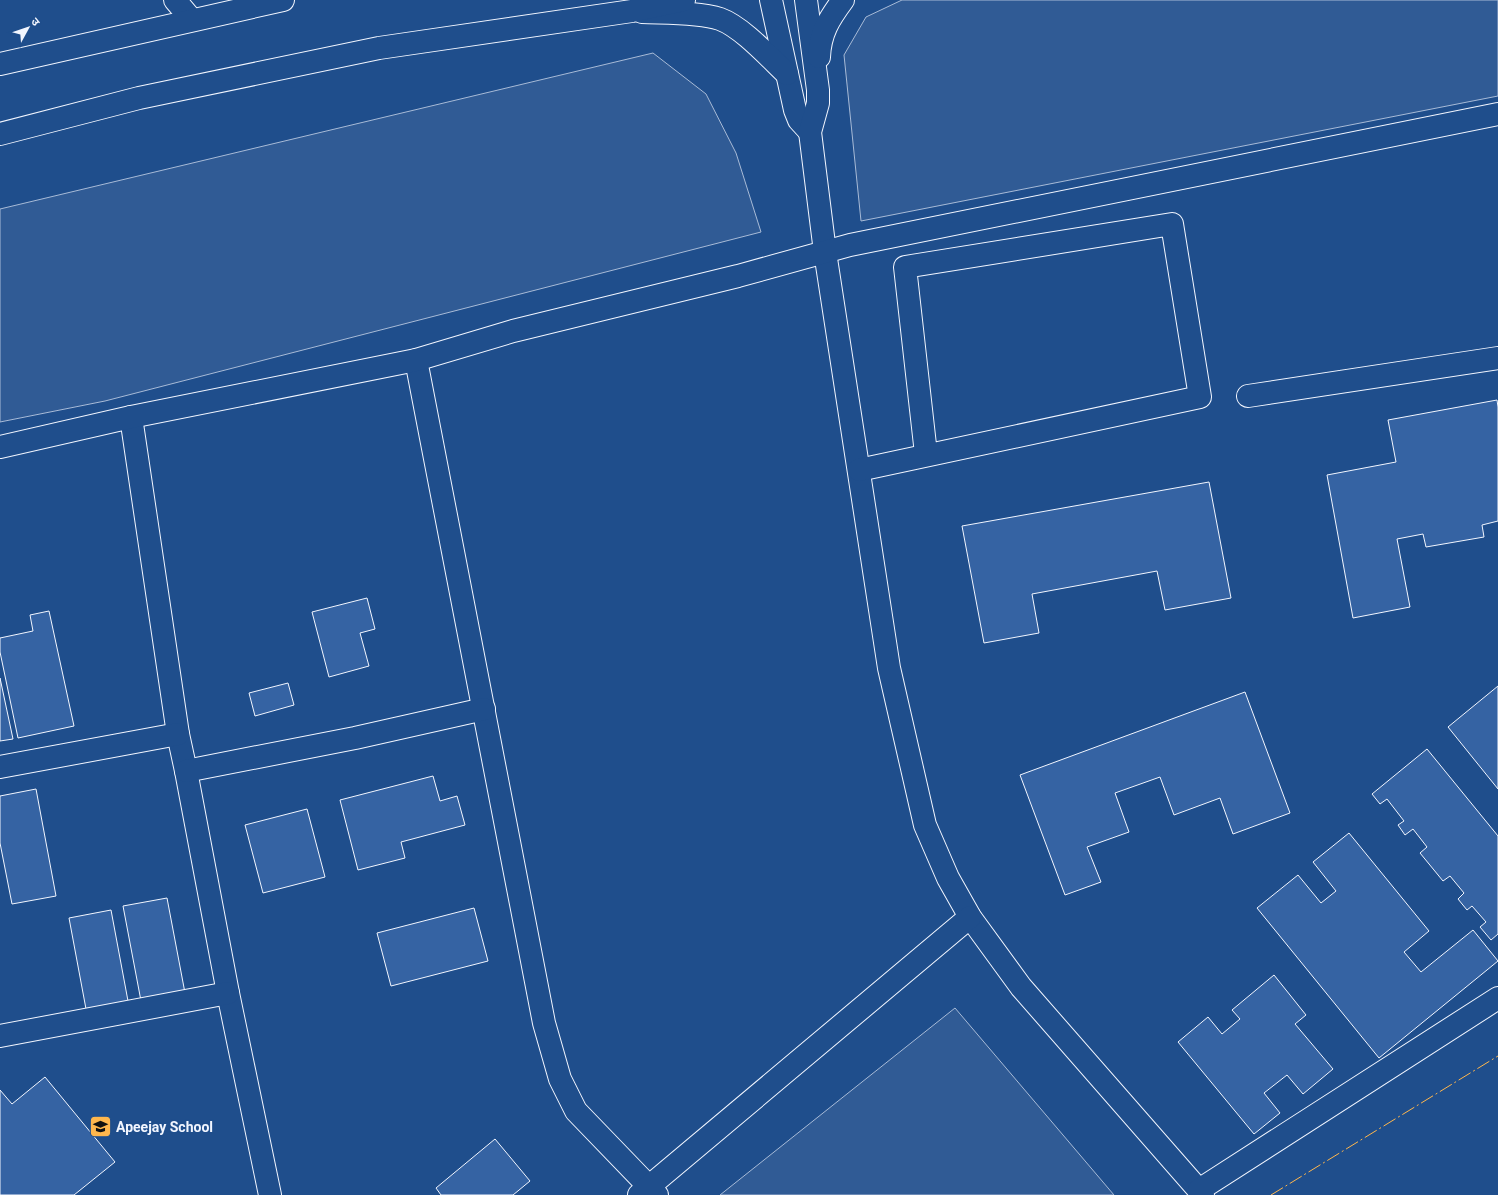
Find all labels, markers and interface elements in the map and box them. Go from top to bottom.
north arrow [8,8,48,48]
text: उ [28,15,43,29]
school or university icon: Apeejay School [87,1114,113,1140]
place label: Apeejay School [116,1119,213,1135]

